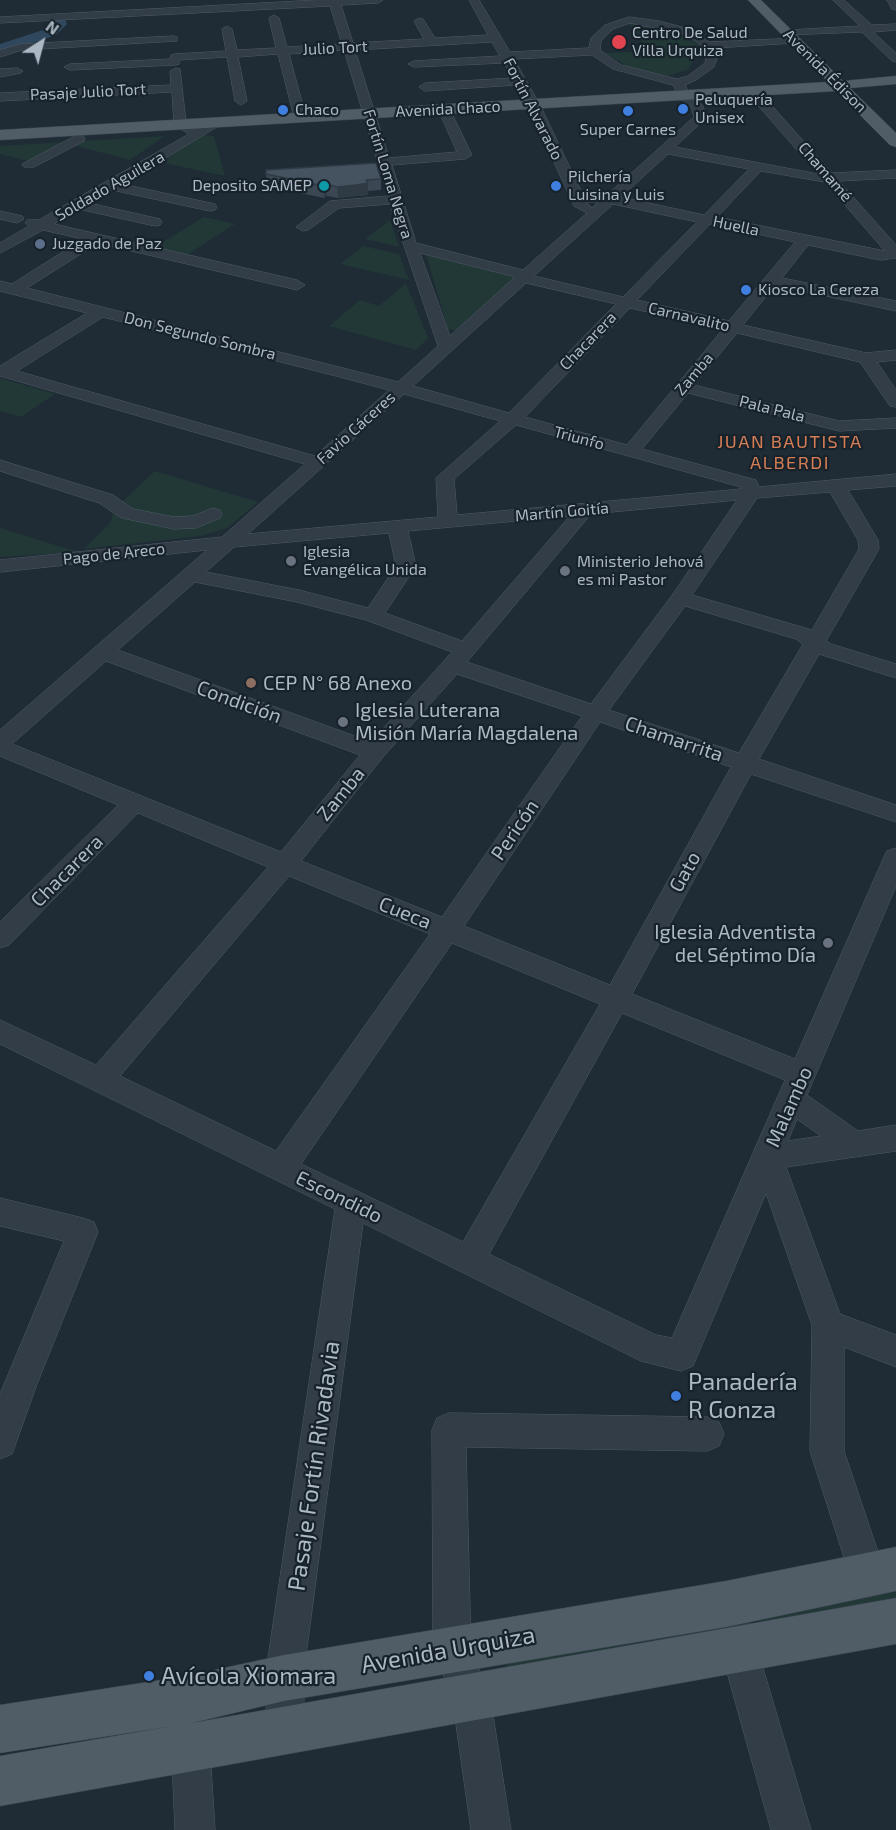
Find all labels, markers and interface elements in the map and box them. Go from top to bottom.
north arrow [12,12,72,72]
text: N [43,16,63,38]
place label: Centro De Salud Villa Urquiza [632,23,748,61]
street label: Avenida Édison [779,25,871,117]
marker: Centro De Salud Villa Urquiza [610,33,628,51]
street label: Julio Tort [302,37,368,59]
street label: Fortín Alvarado [499,55,567,163]
street label: Pasaje Julio Tort [29,79,147,105]
place label: Peluquería Unisex [695,90,773,128]
street label: Avenida Chaco [395,97,501,121]
place label: Chaco [295,100,339,120]
marker: Peluquería Unisex [676,102,690,116]
marker: Chaco [276,103,290,117]
marker: Super Carnes [621,104,635,118]
street label: Fortín Loma Negra [359,107,417,241]
place label: Super Carnes [580,120,676,140]
street label: Chamamé [794,138,856,206]
street label: Soldado Aguilera [52,147,168,225]
place label: Pilchería Luisina y Luis [568,167,665,205]
place label: Deposito SAMEP [192,176,312,196]
marker: Deposito SAMEP [317,179,331,193]
marker: Pilchería Luisina y Luis [549,179,563,193]
street label: Huella [711,212,761,240]
place label: Juzgado de Paz [52,234,162,254]
marker: Juzgado de Paz [33,237,47,251]
place label: Kiosco La Cereza [758,280,879,300]
marker: Kiosco La Cereza [739,283,753,297]
street label: Carnavalito [646,298,732,336]
street label: Don Segundo Sombra [122,308,278,364]
street label: Chacarera [555,308,621,374]
street label: Zamba [671,349,717,399]
street label: Favio Cáceres [313,388,399,468]
street label: Pala Pala [737,392,807,426]
street label: Triunfo [552,422,606,454]
district label: JUAN BAUTISTA ALBERDI [717,431,863,474]
street label: Martín Goitía [514,498,610,526]
street label: Pago de Areco [62,539,166,569]
place label: Iglesia Evangélica Unida [303,542,427,580]
place label: Ministerio Jehová es mi Pastor [577,552,704,590]
marker: Iglesia Evangélica Unida [284,554,298,568]
marker: Ministerio Jehová es mi Pastor [558,564,572,578]
place label: CEP N° 68 Anexo [263,671,412,695]
street label: Condición [193,676,285,728]
marker: CEP N° 68 Anexo [244,676,258,690]
place label: Iglesia Luterana Misión María Magdalena [355,698,578,745]
street label: Chamarrita [622,711,726,767]
marker: Iglesia Luterana Misión María Magdalena [336,715,350,729]
street label: Zamba [312,762,370,826]
street label: Pericón [486,795,544,865]
street label: Chacarera [26,830,108,912]
street label: Gato [664,848,706,896]
street label: Cueca [375,892,435,934]
place label: Iglesia Adventista del Séptimo Día [654,920,816,967]
marker: Iglesia Adventista del Séptimo Día [821,936,835,950]
street label: Malambo [761,1063,817,1151]
street label: Escondido [292,1166,386,1228]
street label: Pasaje Fortín Rivadavia [282,1339,346,1593]
place label: Panadería R Gonza [688,1368,798,1424]
marker: Panadería R Gonza [669,1389,683,1403]
street label: Avenida Urquiza [359,1621,537,1679]
place label: Avícola Xiomara [161,1662,336,1690]
marker: Avícola Xiomara [142,1669,156,1683]

